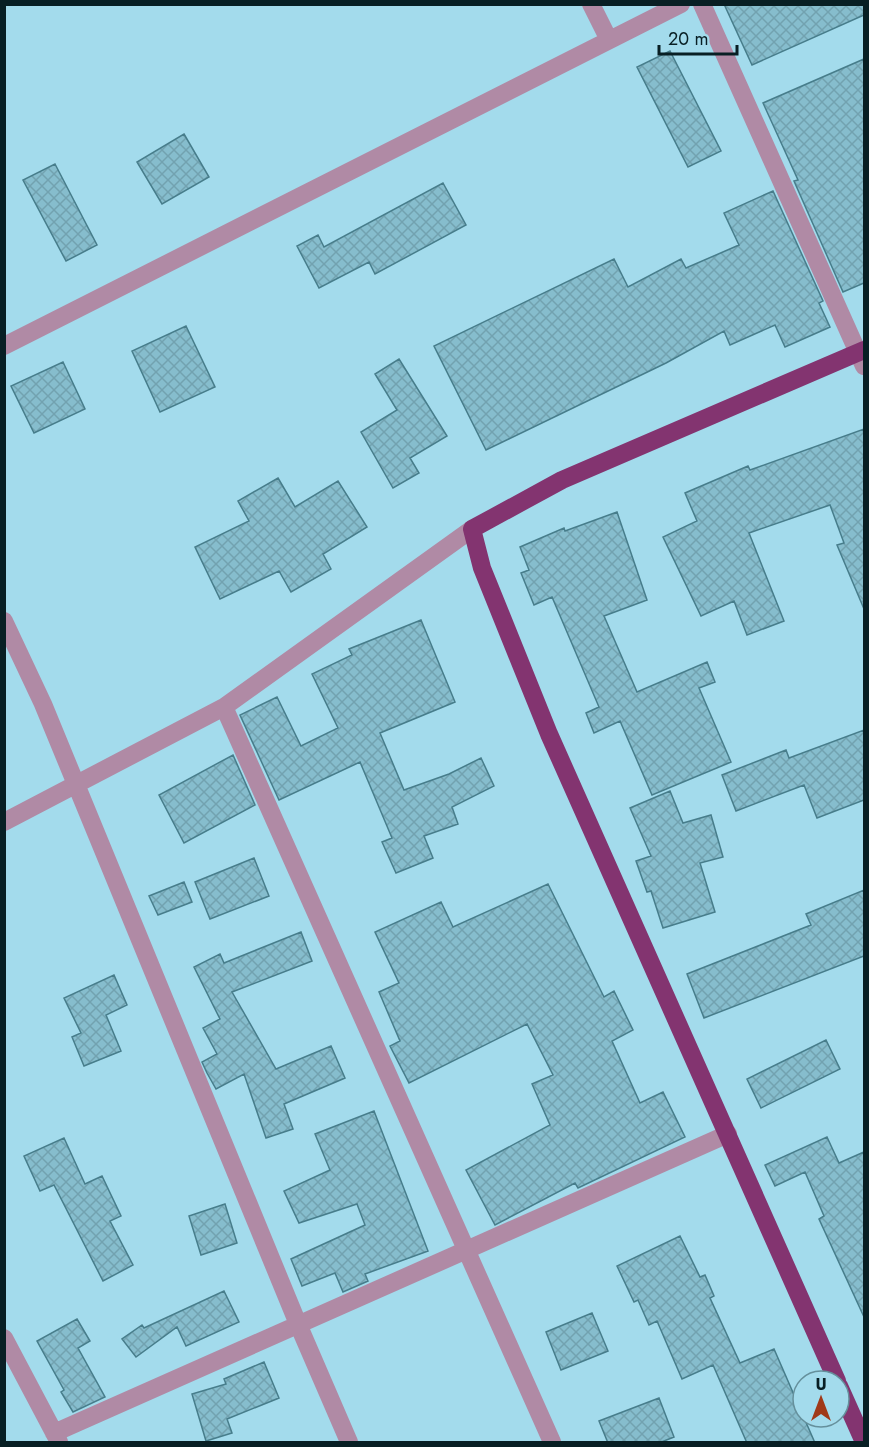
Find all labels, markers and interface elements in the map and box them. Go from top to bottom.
scale bar [659,18,737,56]
text: 20 m [668,26,708,52]
north arrow [791,1369,851,1429]
text: U [815,1373,827,1396]

